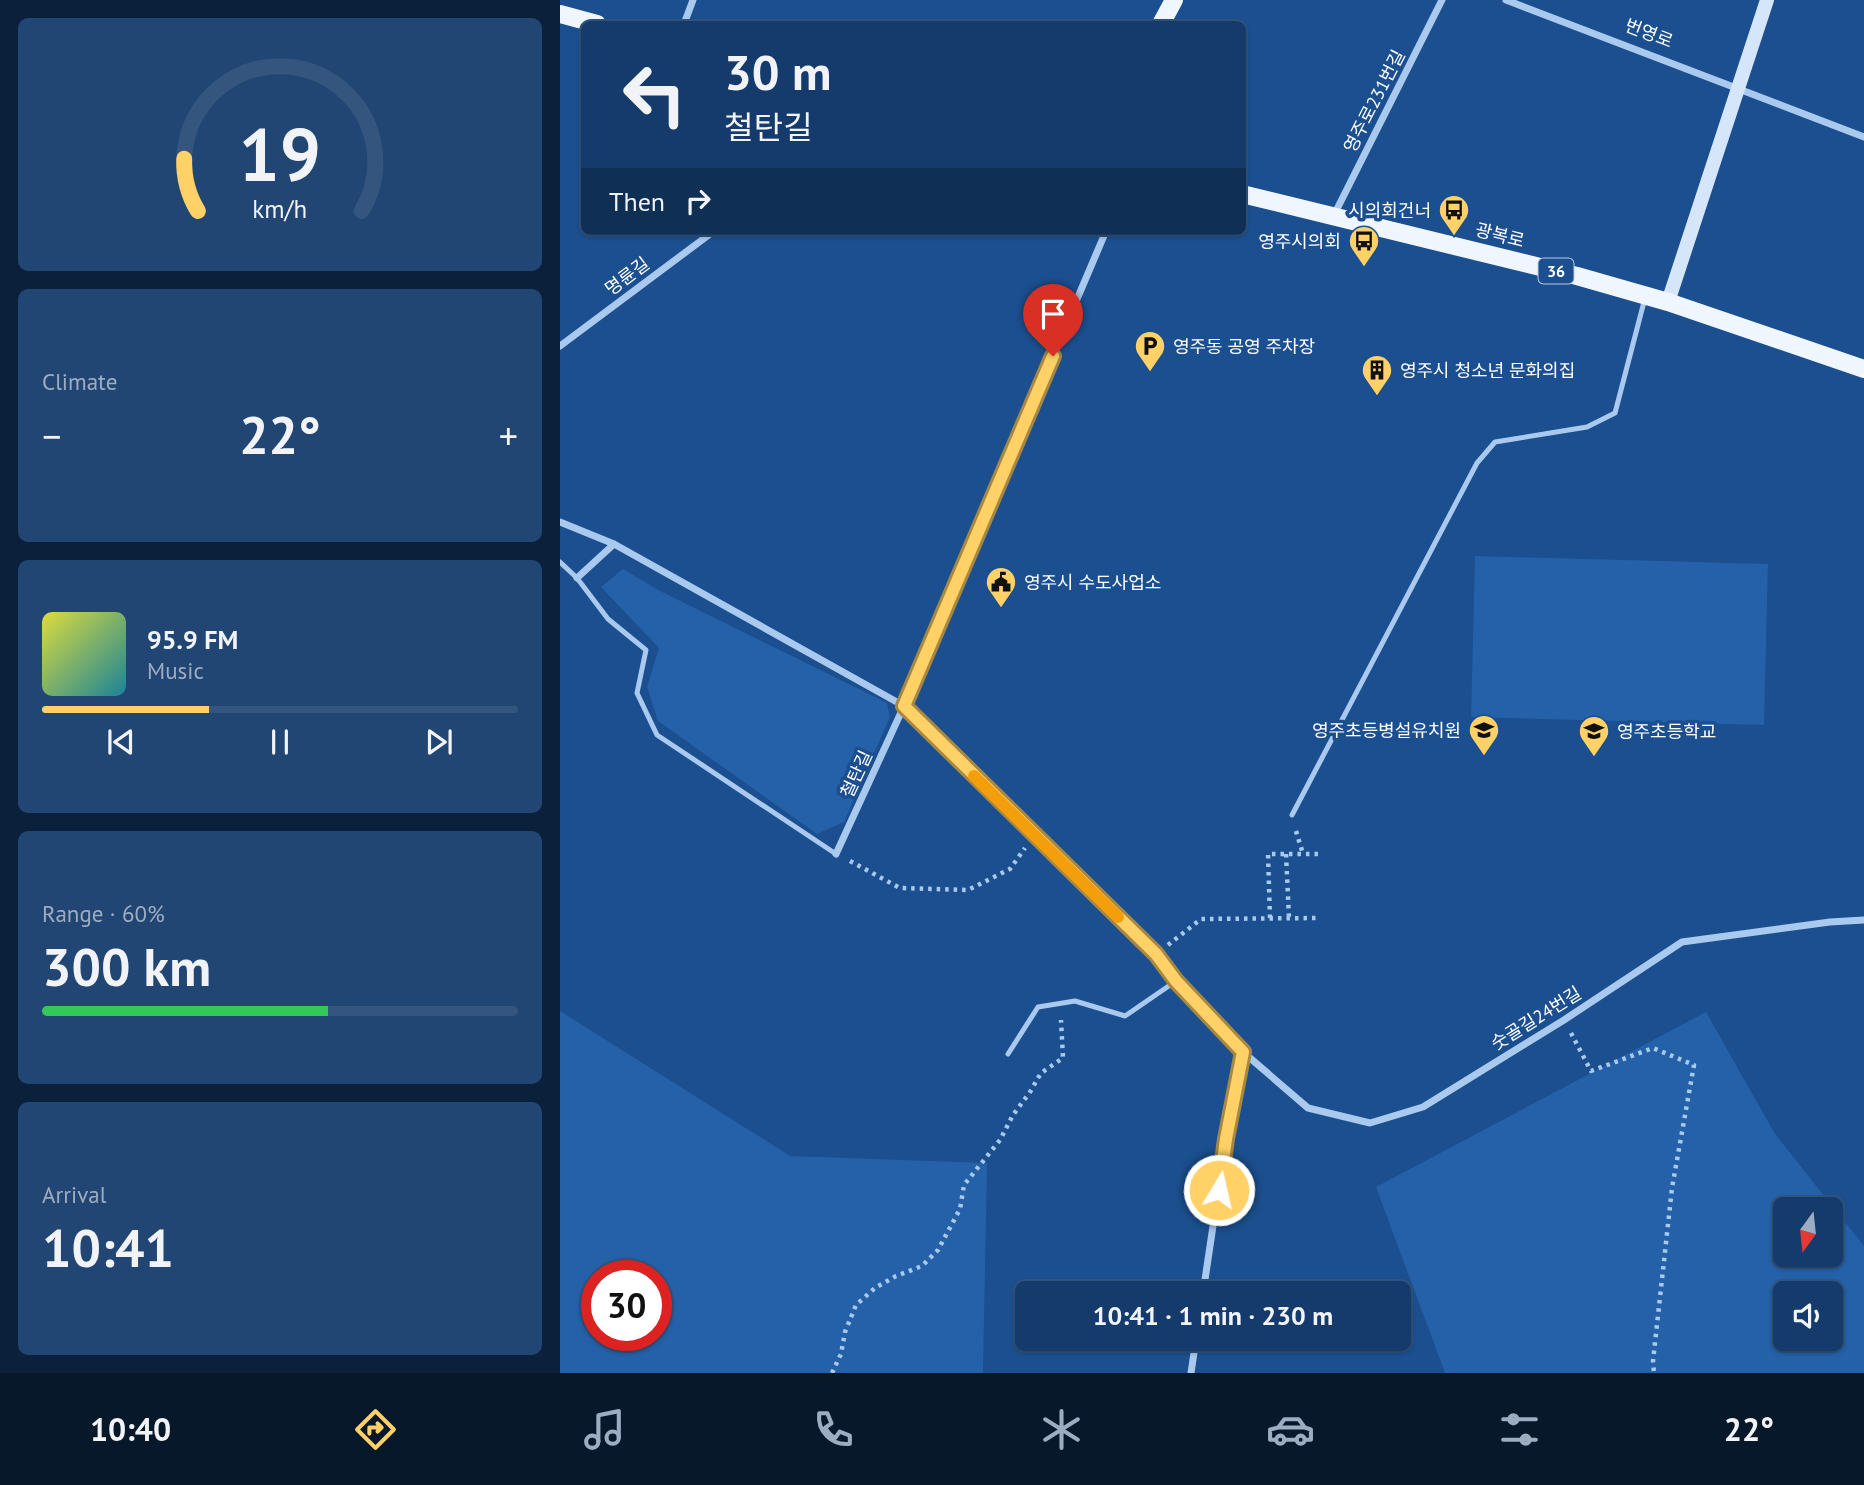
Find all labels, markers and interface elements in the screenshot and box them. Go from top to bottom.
street label: 번영로 [1622,13,1676,53]
text: 30 m [724,40,831,104]
street label: 영주로231번길 [1338,46,1410,156]
icon: left [609,49,700,140]
text: 철탄길 [724,106,812,148]
text: 19 [239,107,321,201]
icon: right [679,182,717,220]
text: Then [609,185,665,218]
text: km/h [253,192,307,224]
bus stop icon: 시의회건너 [1437,193,1471,237]
place label: 시의회건너 [1348,199,1431,222]
street label: 광복로 [1473,218,1527,252]
bus stop icon: 영주시의회 [1347,224,1381,268]
place label: 영주시의회 [1258,230,1341,253]
street label: 명륜길 [600,252,654,300]
road number: 36 [1538,258,1574,284]
pin [1023,284,1083,356]
icon: arrive [1034,295,1072,333]
parking icon: 영주동 공영 주차장 [1133,329,1167,373]
place label: 영주동 공영 주차장 [1173,335,1315,358]
building icon: 영주시 청소년 문화의집 [1360,353,1394,397]
place label: 영주시 청소년 문화의집 [1400,359,1575,382]
text: Climate [42,367,117,396]
text: 22° [239,401,321,468]
text: − [42,411,61,460]
text: + [499,411,518,460]
public building icon: 영주시 수도사업소 [984,565,1018,609]
place label: 영주시 수도사업소 [1024,571,1161,594]
text: 95.9 FM [147,623,238,656]
text: Music [147,656,204,685]
school or university icon: 영주초등병설유치원 [1467,713,1501,757]
school or university icon: 영주초등학교 [1577,714,1611,758]
place label: 영주초등병설유치원 [1312,719,1461,742]
place label: 영주초등학교 [1617,720,1716,743]
icon: previous [102,723,140,761]
icon: pause [261,723,299,761]
icon: next [420,723,458,761]
street label: 철탄길 [835,747,877,801]
text: Range · 60% [42,899,165,928]
text: 300 km [42,933,211,1000]
street label: 숫골길24번길 [1486,981,1586,1055]
position arrow [1182,1153,1256,1227]
text: Arrival [42,1180,106,1209]
north arrow [1773,1197,1843,1267]
map controls [1773,1197,1843,1351]
text: 10:41 [42,1214,174,1281]
speed limit sign: 30 [581,1260,672,1351]
button: sound [1773,1281,1843,1351]
text: 10:41 · 1 min · 230 m [1093,1299,1333,1332]
icon: directions [351,1405,400,1454]
icon: music [580,1405,629,1454]
icon: phone [809,1405,858,1454]
icon: climate [1037,1405,1086,1454]
icon: car [1266,1405,1315,1454]
icon: filters [1495,1405,1544,1454]
text: 10:40 [90,1408,171,1450]
text: 22° [1724,1408,1774,1450]

